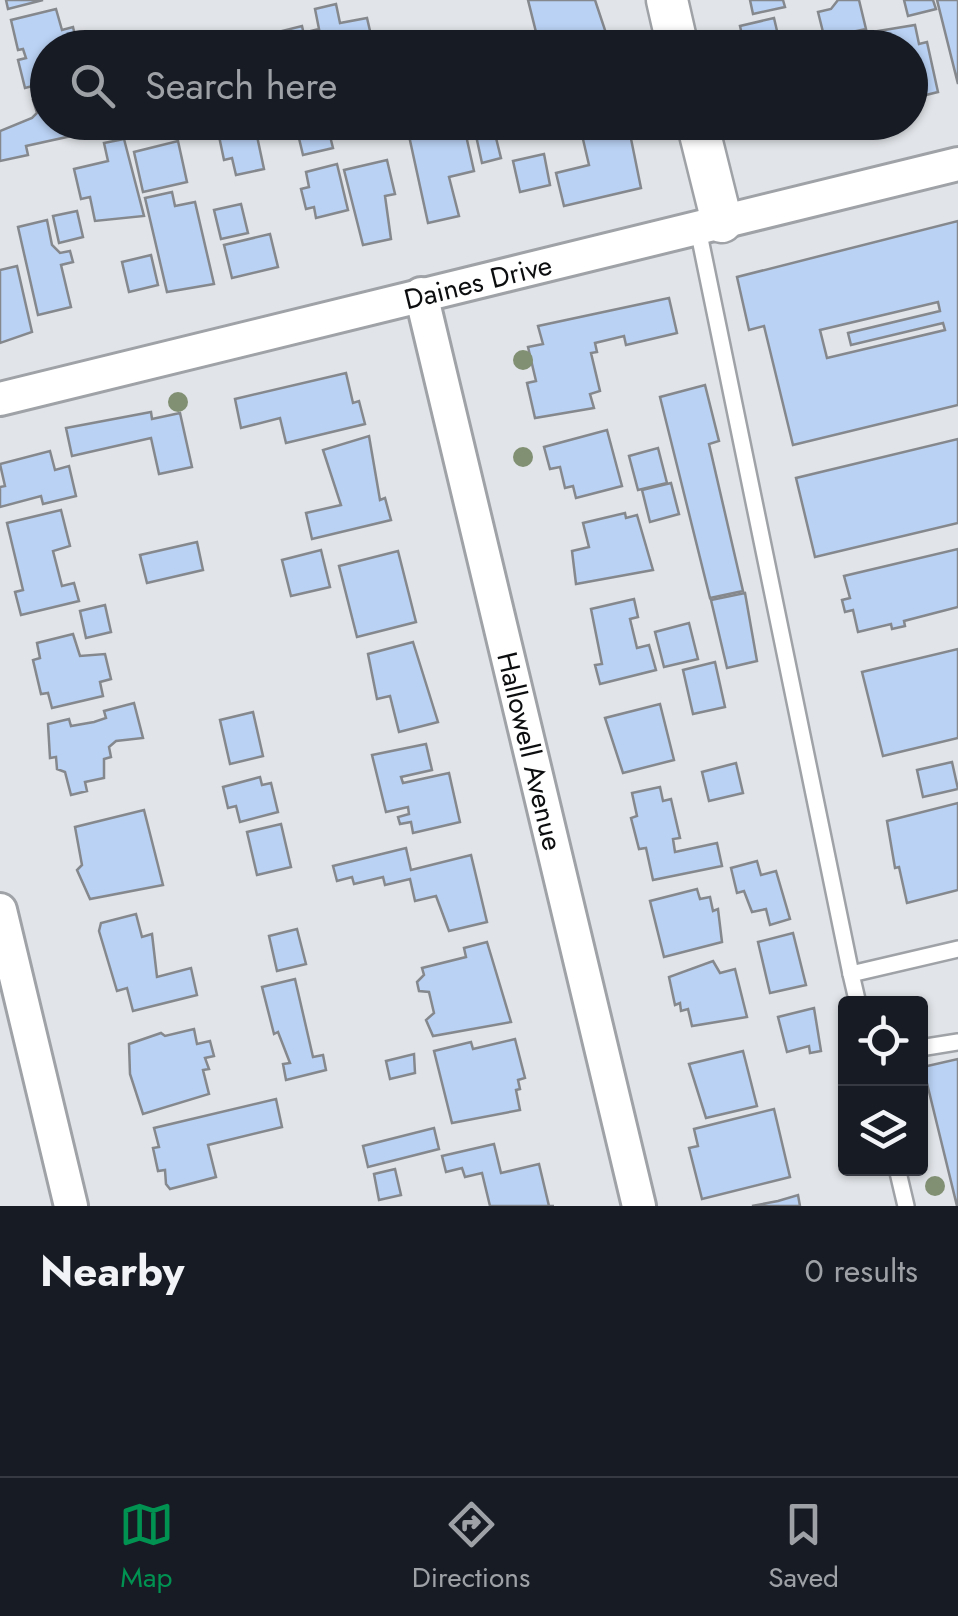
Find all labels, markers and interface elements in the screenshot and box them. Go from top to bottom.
search box [30,30,928,140]
icon: search [65,58,120,113]
text: Search here [145,58,337,113]
street label: Daines Drive [400,244,556,320]
street label: Hallowell Avenue [487,648,574,855]
map controls [838,996,928,1176]
button: locate [838,996,928,1086]
button: layers [838,1086,928,1176]
text: Nearby [40,1241,184,1302]
text: 0 results [805,1248,918,1294]
tab: Map [119,1497,174,1598]
tab: Directions [412,1497,530,1598]
tab: Saved [768,1497,839,1598]

